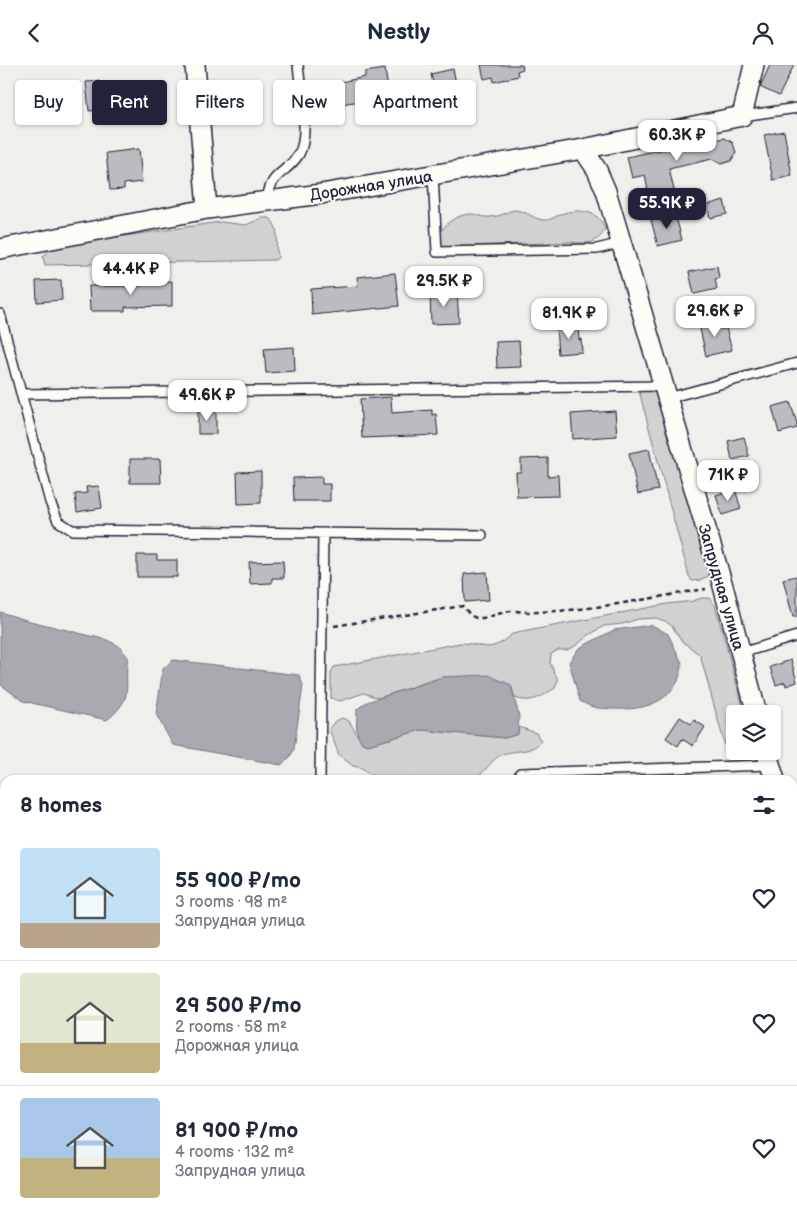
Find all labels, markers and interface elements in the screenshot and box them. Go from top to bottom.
icon: back [20,19,48,47]
text: Nestly [367,19,430,46]
icon: person [749,19,777,47]
chip: Buy [15,80,82,125]
chip: Rent [92,80,167,125]
chip: Filters [177,80,263,125]
chip: New [273,80,345,125]
chip: Apartment [355,80,476,125]
pin: 60.3K ₽ [631,119,723,162]
text: 60.3K ₽ [648,126,706,145]
street label: Дорожная улица [309,167,434,206]
pin: 55.9K ₽ [621,187,713,230]
text: 55.9K ₽ [639,194,695,213]
pin: 44.4K ₽ [85,253,177,296]
text: 44.4K ₽ [103,260,159,279]
pin: 29.5K ₽ [398,265,490,308]
text: 29.5K ₽ [416,272,472,291]
pin: 29.6K ₽ [669,295,761,338]
pin: 81.9K ₽ [523,297,615,340]
text: 29.6K ₽ [687,302,743,321]
text: 81.9K ₽ [542,304,596,323]
pin: 49.6K ₽ [161,379,253,422]
text: 49.6K ₽ [179,386,235,405]
pin: 71K ₽ [693,459,763,502]
text: 71K ₽ [708,466,748,485]
street label: Запрудная улица [693,522,748,653]
map controls [726,705,781,760]
button: layers [726,705,781,760]
icon: filters [750,791,778,819]
text: 8 homes [20,793,102,818]
icon: home [60,868,120,928]
text: 55 900 ₽/mo [175,868,301,893]
icon: heart [750,884,778,912]
text: 3 rooms · 98 m² [175,893,287,912]
text: Запрудная улица [175,912,305,931]
icon: home [60,993,120,1053]
text: 29 500 ₽/mo [175,993,301,1018]
icon: heart [750,1009,778,1037]
text: 2 rooms · 58 m² [175,1018,287,1037]
text: Дорожная улица [175,1037,299,1056]
icon: home [60,1118,120,1178]
text: 81 900 ₽/mo [175,1118,298,1143]
icon: heart [750,1134,778,1162]
text: 4 rooms · 132 m² [175,1143,294,1162]
text: Запрудная улица [175,1162,305,1181]

